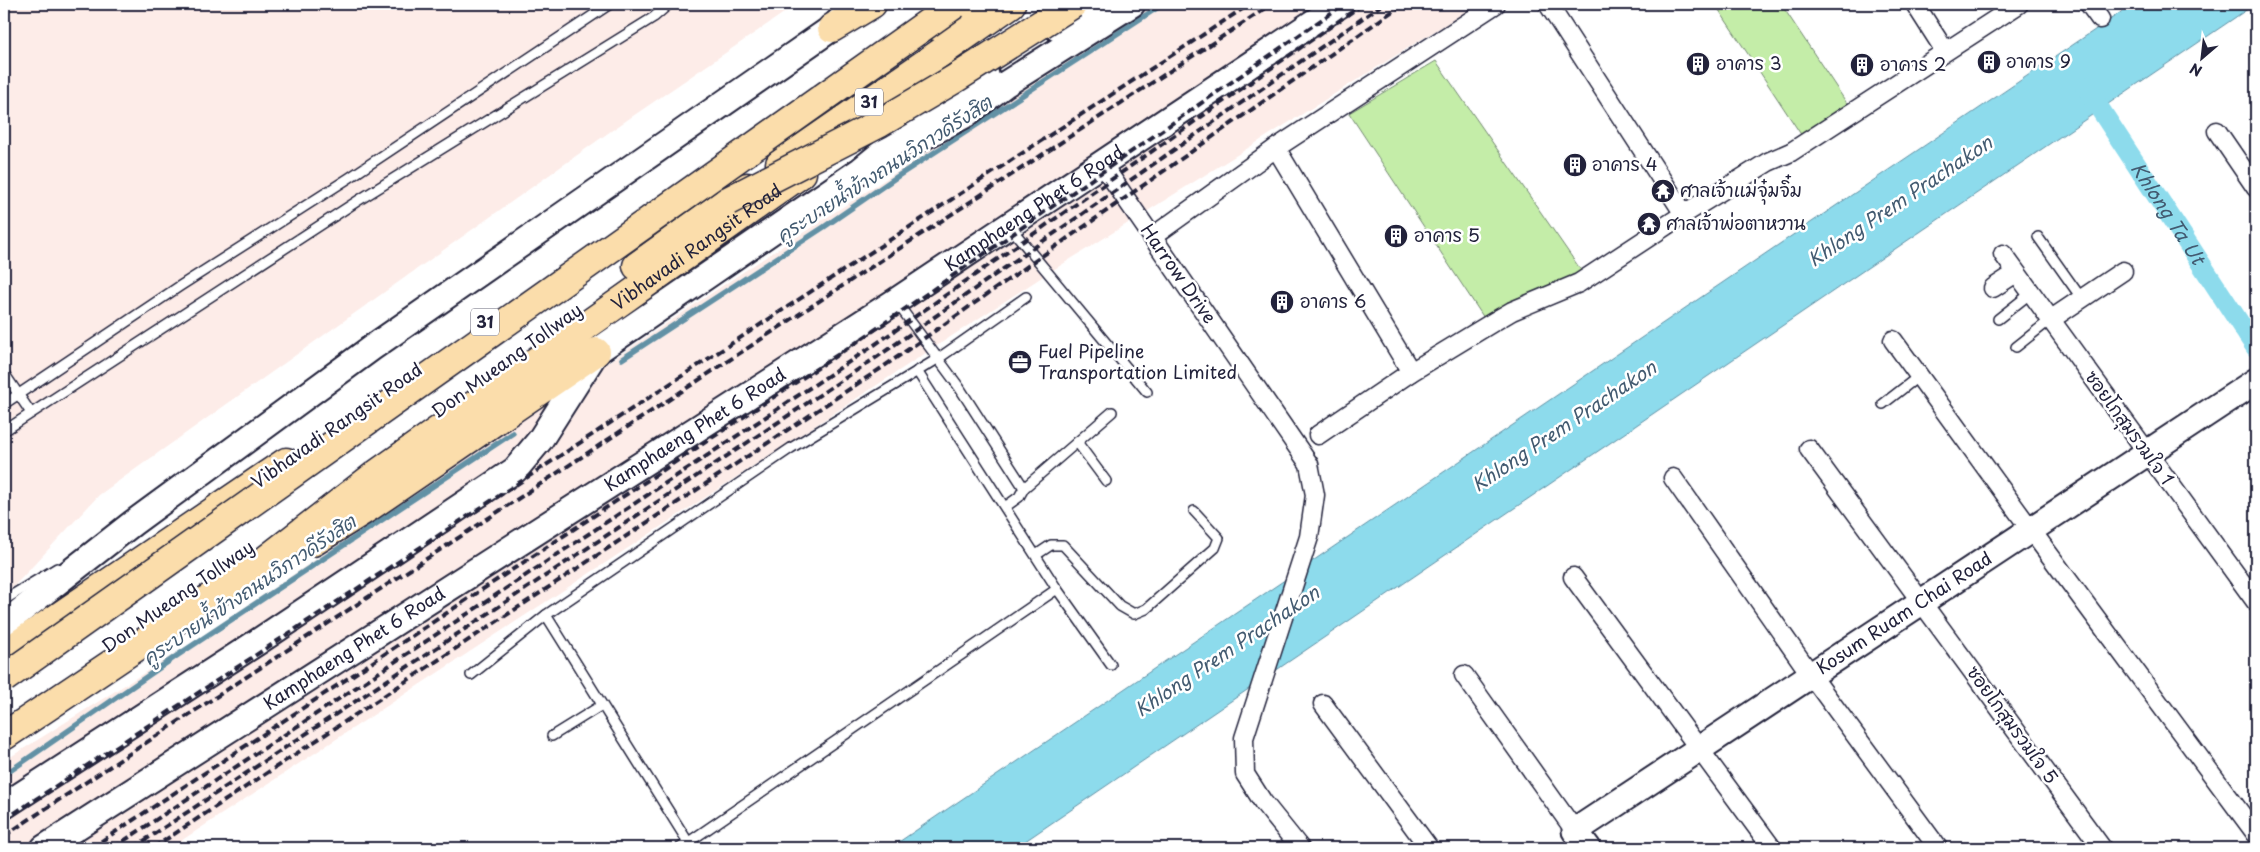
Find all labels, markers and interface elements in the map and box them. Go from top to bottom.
north arrow [2178,32,2228,82]
place label: อาคาร 9 [2006,47,2071,74]
place label: อาคาร 3 [1716,49,1782,76]
building icon: อาคาร 9 [1976,49,2002,75]
place label: อาคาร 2 [1880,50,1947,77]
building icon: อาคาร 3 [1685,51,1711,77]
building icon: อาคาร 2 [1849,52,1875,78]
text: N [2186,58,2205,82]
water label: คูระบายน้ำข้างถนนวิภาวดีรังสิต [769,85,999,250]
road number: 31 [855,88,883,115]
water label: Khlong Prem Prachakon [1802,127,1999,273]
street label: Kamphaeng Phet 6 Road [938,138,1129,277]
place label: อาคาร 4 [1592,150,1658,177]
building icon: อาคาร 4 [1562,152,1588,178]
water label: Khlong Ta Ut [2125,156,2214,271]
place label: ศาลเจ้าแม่จุ๋มจิ๋ม [1680,174,1802,205]
street label: Vibhavadi Rangsit Road [605,176,787,316]
temple icon: ศาลเจ้าแม่จุ๋มจิ๋ม [1650,178,1676,204]
place label: ศาลเจ้าพ่อตาหวาน [1666,209,1806,236]
temple icon: ศาลเจ้าพ่อตาหวาน [1636,211,1662,237]
street label: Harrow Drive [1135,218,1224,329]
place label: อาคาร 5 [1414,221,1480,248]
building icon: อาคาร 5 [1383,223,1409,249]
place label: อาคาร 6 [1300,287,1366,314]
building icon: อาคาร 6 [1269,289,1295,315]
street label: Don Mueang Tollway [425,296,587,424]
road number: 31 [471,308,499,336]
place label: Fuel Pipeline Transportation Limited [1038,337,1237,385]
office icon: Fuel Pipeline Transportation Limited [1007,349,1033,375]
water label: Khlong Prem Prachakon [1466,352,1663,498]
street label: Vibhavadi Rangsit Road [245,355,427,494]
street label: Kamphaeng Phet 6 Road [598,360,791,497]
street label: ซอยโกสุมรวมใจ 1 [2078,364,2181,491]
water label: คูระบายน้ำข้างถนนวิภาวดีรังสิต [135,505,363,673]
street label: Don Mueang Tollway [95,533,259,659]
street label: Kosum Ruam Chai Road [1810,544,1997,680]
water label: Khlong Prem Prachakon [1129,577,1326,723]
street label: Kamphaeng Phet 6 Road [258,579,450,716]
street label: ซอยโกสุมรวมใจ 5 [1960,660,2065,790]

